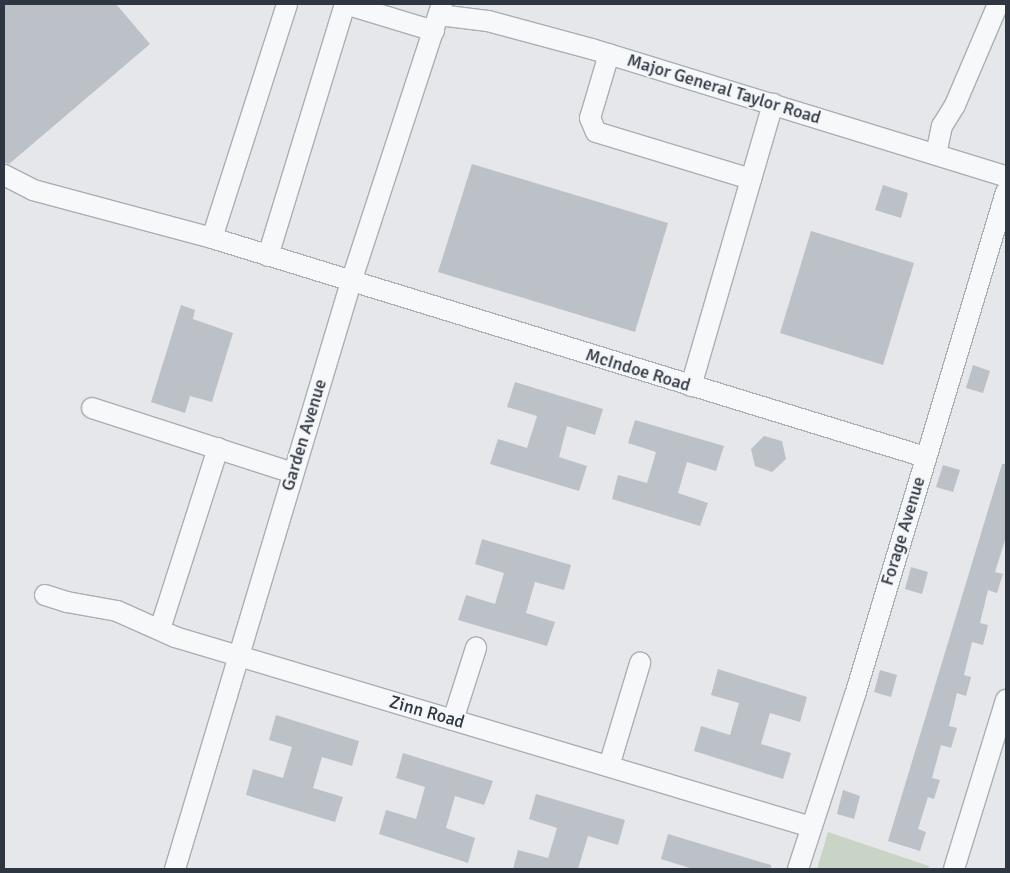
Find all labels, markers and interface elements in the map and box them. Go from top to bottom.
street label: Major General Taylor Road [625,49,823,129]
street label: McIndoe Road [583,344,693,396]
street label: Garden Avenue [277,376,331,494]
street label: Forage Avenue [876,474,930,588]
street label: Zinn Road [387,691,467,733]

